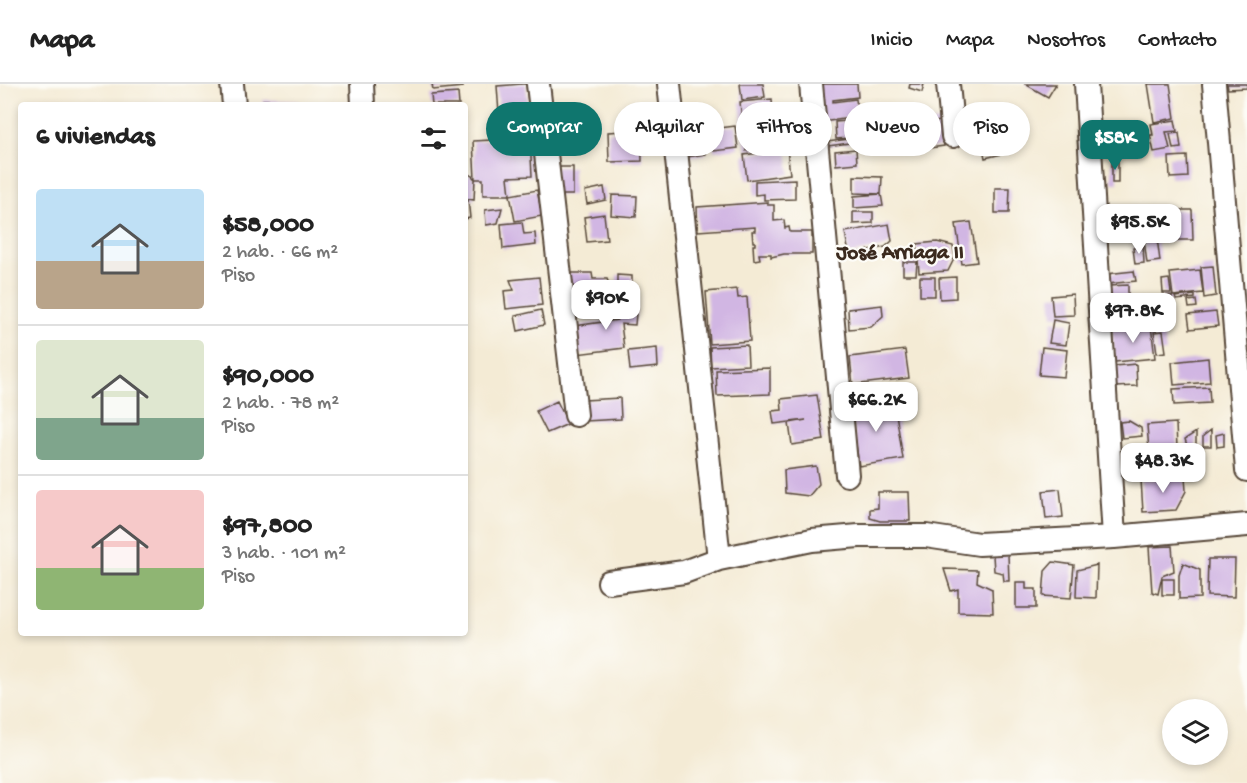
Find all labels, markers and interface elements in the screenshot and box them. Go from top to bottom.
text: Mapa [30,25,94,58]
text: Inicio [871,29,913,54]
text: Mapa [946,29,994,54]
text: Nosotros [1027,29,1105,54]
text: Contacto [1138,29,1217,54]
chip: Comprar [486,102,602,156]
chip: Alquilar [614,102,724,156]
chip: Filtros [736,102,832,156]
chip: Nuevo [844,102,941,156]
chip: Piso [953,102,1030,156]
pin: $58K [1079,120,1151,171]
icon: filters [417,122,450,155]
text: 6 viviendas [36,123,155,154]
text: $58K [1094,128,1136,151]
pin: $95.5K [1090,204,1188,255]
text: $58,000 [222,211,314,242]
text: $95.5K [1110,212,1168,235]
icon: home [84,213,156,285]
text: 2 hab. · 66 m² [222,242,338,265]
district label: José Arriaga II [835,242,964,267]
text: Piso [222,265,255,288]
pin: $90K [570,280,642,331]
text: $90K [585,288,627,311]
pin: $97.8K [1084,293,1182,344]
text: $97.8K [1104,301,1162,324]
text: $90,000 [222,362,314,393]
icon: home [84,364,156,436]
pin: $66.2K [827,382,925,433]
text: $66.2K [848,390,904,413]
text: 2 hab. · 78 m² [222,393,339,416]
text: Piso [222,416,255,439]
pin: $48.3K [1114,443,1212,494]
text: $48.3K [1134,451,1192,474]
text: $97,800 [222,512,312,543]
icon: home [84,514,156,586]
text: 3 hab. · 101 m² [222,543,346,566]
text: Piso [222,566,255,589]
map controls [1162,699,1228,765]
button: layers [1162,699,1228,765]

